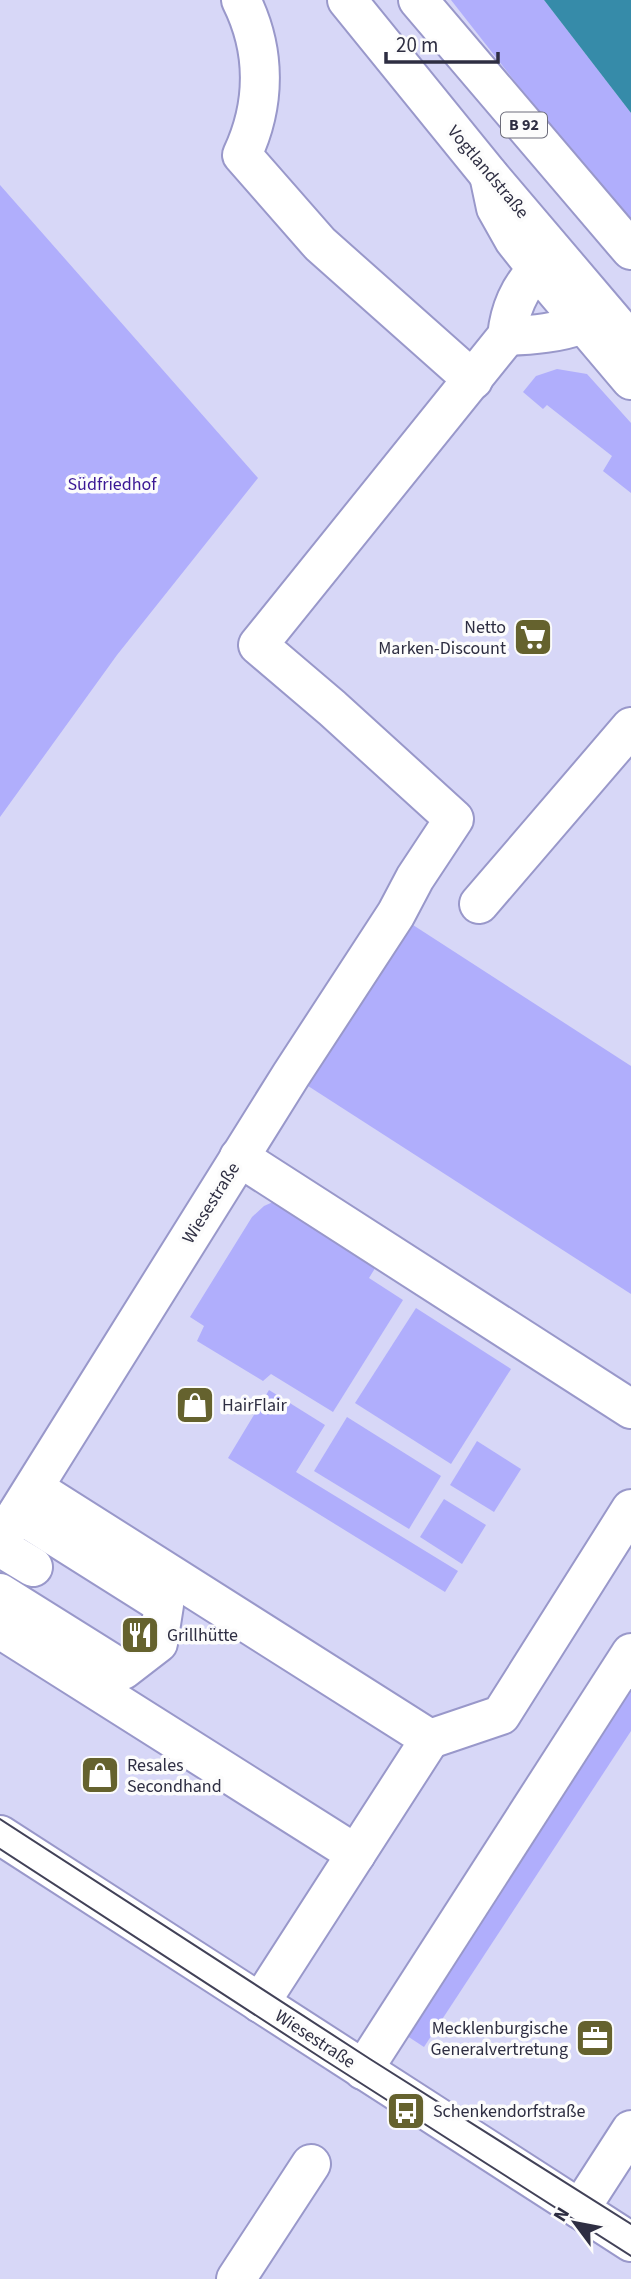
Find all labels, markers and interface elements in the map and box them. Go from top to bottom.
scale bar [386,21,498,65]
text: 20 m [396,30,438,60]
road number: B 92 [501,113,547,138]
street label: Vogtlandstraße [442,120,535,224]
park label: Südfriedhof [67,472,157,497]
place label: Netto Marken-Discount [378,615,506,661]
supermarket icon: Netto Marken-Discount [512,616,554,658]
street label: Wiesestraße [176,1158,246,1248]
shop icon: HairFlair [174,1384,216,1426]
place label: HairFlair [222,1393,287,1418]
restaurant icon: Grillhütte [119,1614,161,1656]
place label: Grillhütte [167,1623,238,1648]
place label: Resales Secondhand [127,1753,222,1799]
shop icon: Resales Secondhand [79,1754,121,1796]
street label: Wiesestraße [270,2004,360,2074]
place label: Mecklenburgische Generalvertretung [431,2016,568,2062]
office icon: Mecklenburgische Generalvertretung [574,2017,616,2059]
bus stop icon: Schenkendorfstraße [385,2090,427,2132]
place label: Schenkendorfstraße [433,2099,585,2124]
north arrow [540,2188,610,2258]
text: N [547,2202,577,2227]

